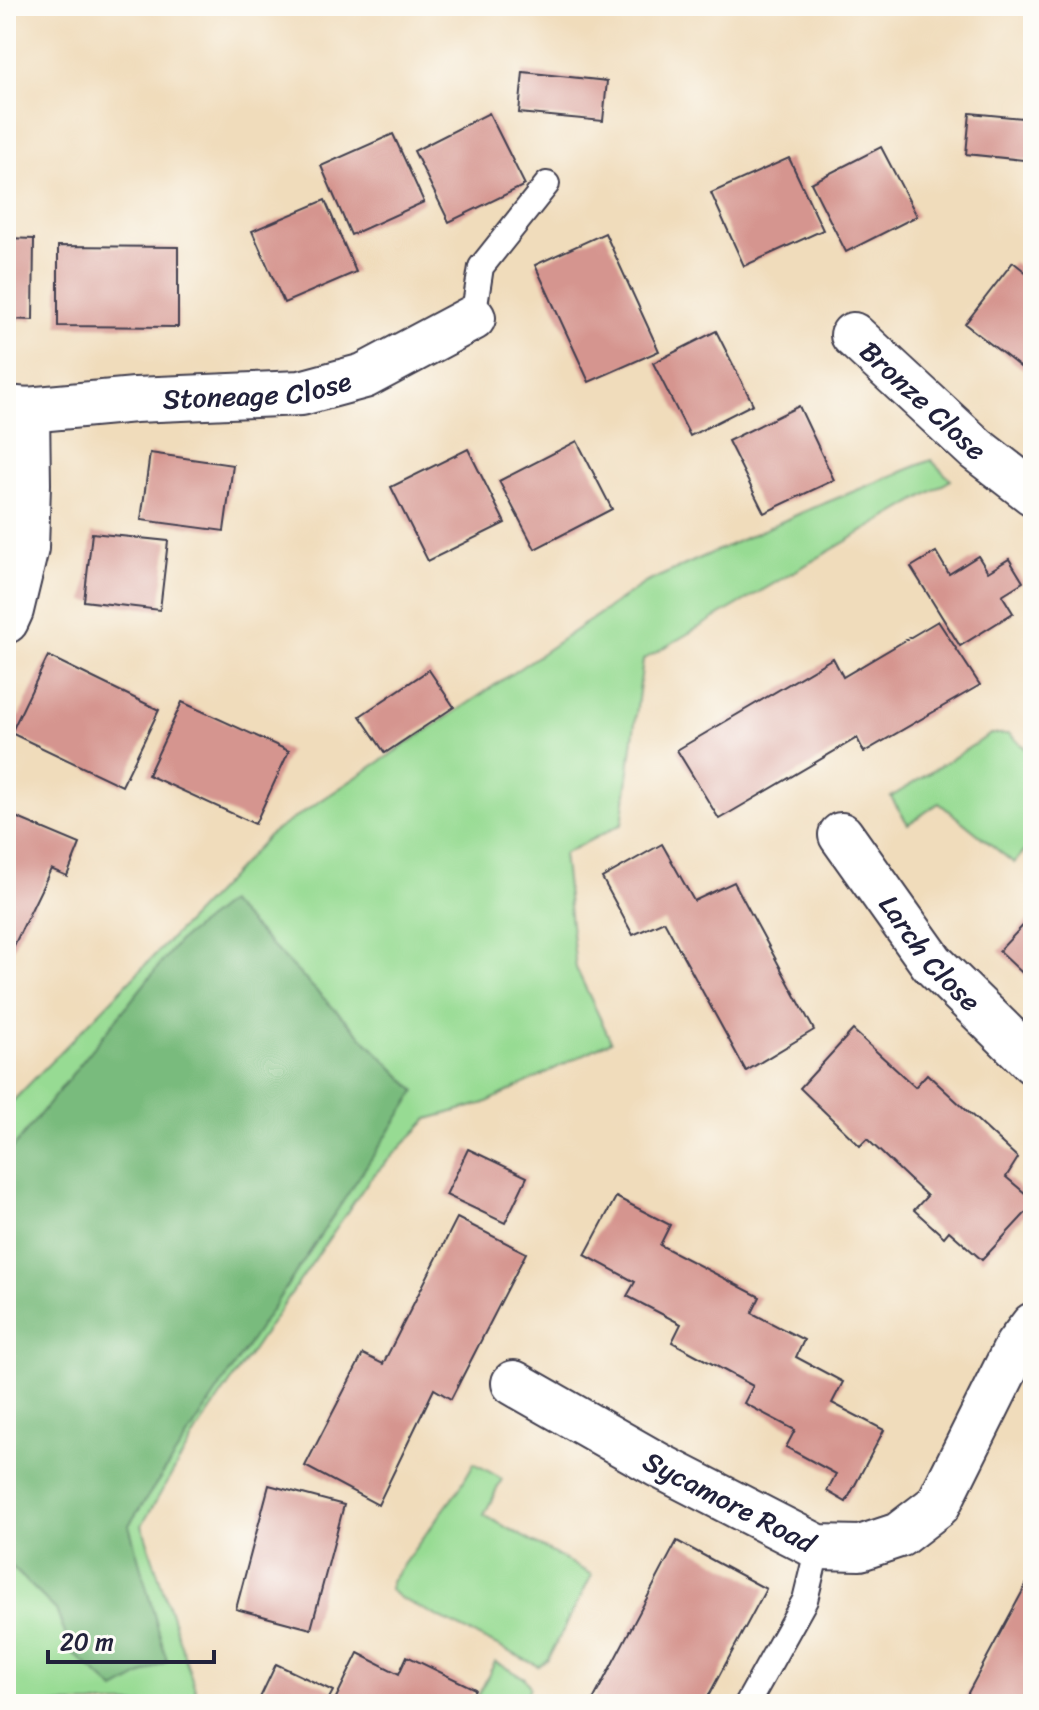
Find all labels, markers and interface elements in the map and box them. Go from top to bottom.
street label: Bronze Close [848,328,998,474]
street label: Stoneage Close [162,356,357,423]
street label: Larch Close [866,884,993,1024]
street label: Sycamore Road [634,1437,826,1567]
scale bar [48,1614,214,1664]
text: 20 m [60,1621,114,1663]

